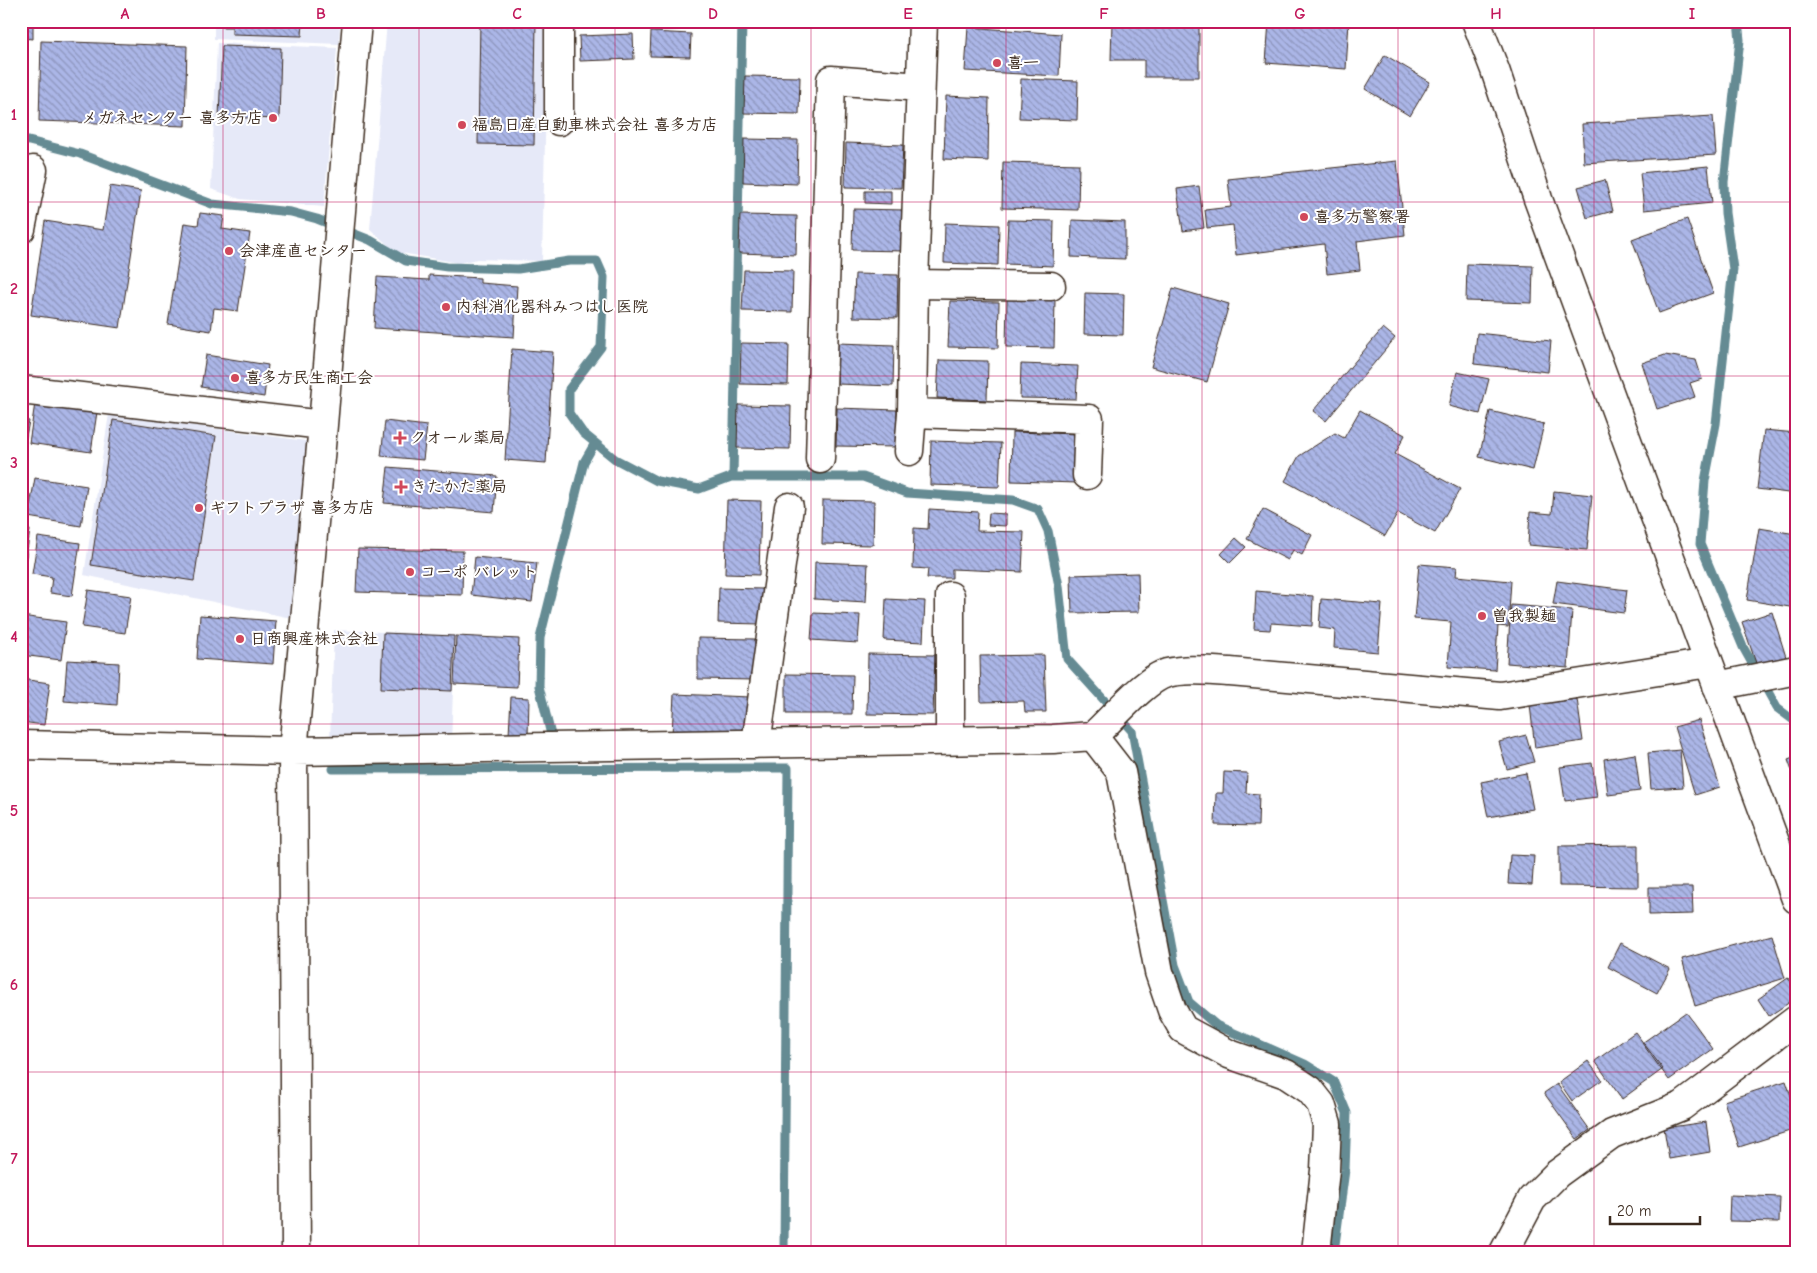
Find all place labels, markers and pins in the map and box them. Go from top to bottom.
place label: 喜一 [1007,54,1039,72]
marker: 喜一 [991,57,1003,69]
place label: メガネセンター 喜多方店 [81,109,263,127]
marker: メガネセンター 喜多方店 [267,112,279,124]
place label: 福島日産自動車株式会社 喜多方店 [472,116,718,134]
marker: 福島日産自動車株式会社 喜多方店 [456,119,468,131]
place label: 喜多方警察署 [1314,208,1410,226]
marker: 喜多方警察署 [1298,211,1310,223]
place label: 会津産直センター [239,242,367,260]
marker: 会津産直センター [223,245,235,257]
place label: 内科消化器科みつはし医院 [456,298,648,316]
marker: 内科消化器科みつはし医院 [440,301,452,313]
place label: 喜多方民生商工会 [245,369,373,387]
marker: 喜多方民生商工会 [229,372,241,384]
place label: クオール薬局 [410,429,505,447]
marker: クオール薬局 [394,432,406,444]
place label: きたかた薬局 [411,478,507,496]
marker: きたかた薬局 [395,481,407,493]
place label: ギフトプラザ 喜多方店 [209,499,375,517]
marker: ギフトプラザ 喜多方店 [193,502,205,514]
place label: コーポ バレット [420,563,538,581]
marker: コーポ バレット [404,566,416,578]
place label: 曽我製麺 [1492,607,1556,625]
marker: 曽我製麺 [1476,610,1488,622]
place label: 日商興産株式会社 [250,630,378,648]
marker: 日商興産株式会社 [234,633,246,645]

